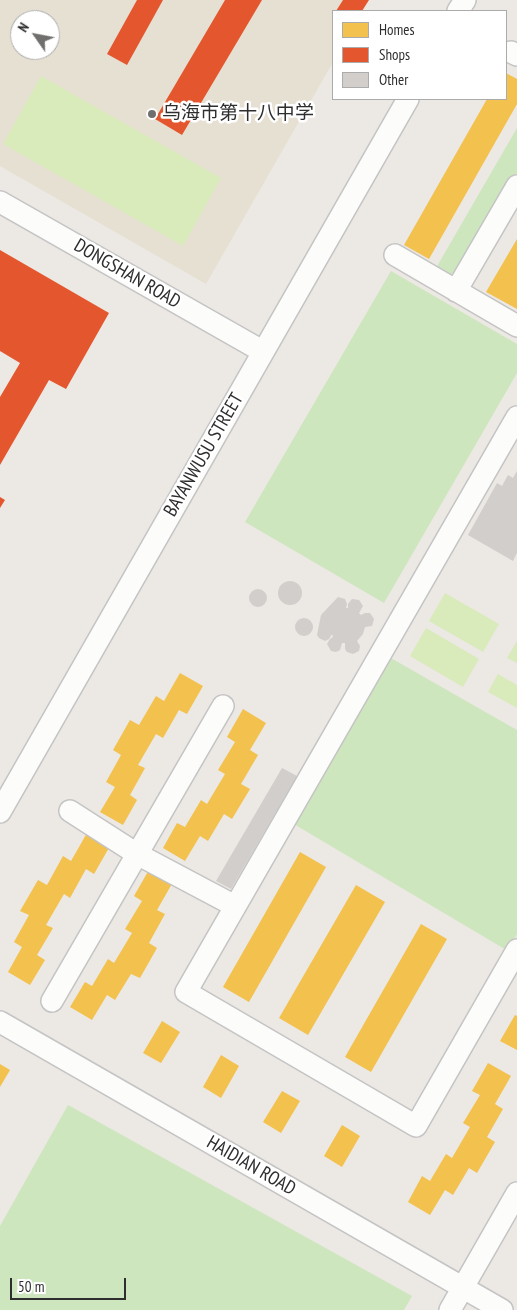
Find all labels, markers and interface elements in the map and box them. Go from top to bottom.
north arrow [10,10,60,60]
legend [332,10,507,100]
text: N [14,19,33,35]
text: Homes [379,20,415,39]
text: Shops [379,45,410,64]
text: Other [379,70,408,89]
place label: 乌海市第十八中学 [162,103,314,125]
marker: 乌海市第十八中学 [146,108,158,120]
street label: DONGSHAN ROAD [70,234,184,314]
street label: BAYANWUSU STREET [159,389,249,521]
street label: HAIDIAN ROAD [203,1131,299,1201]
scale bar [12,1268,129,1300]
text: 50 m [18,1277,44,1296]

